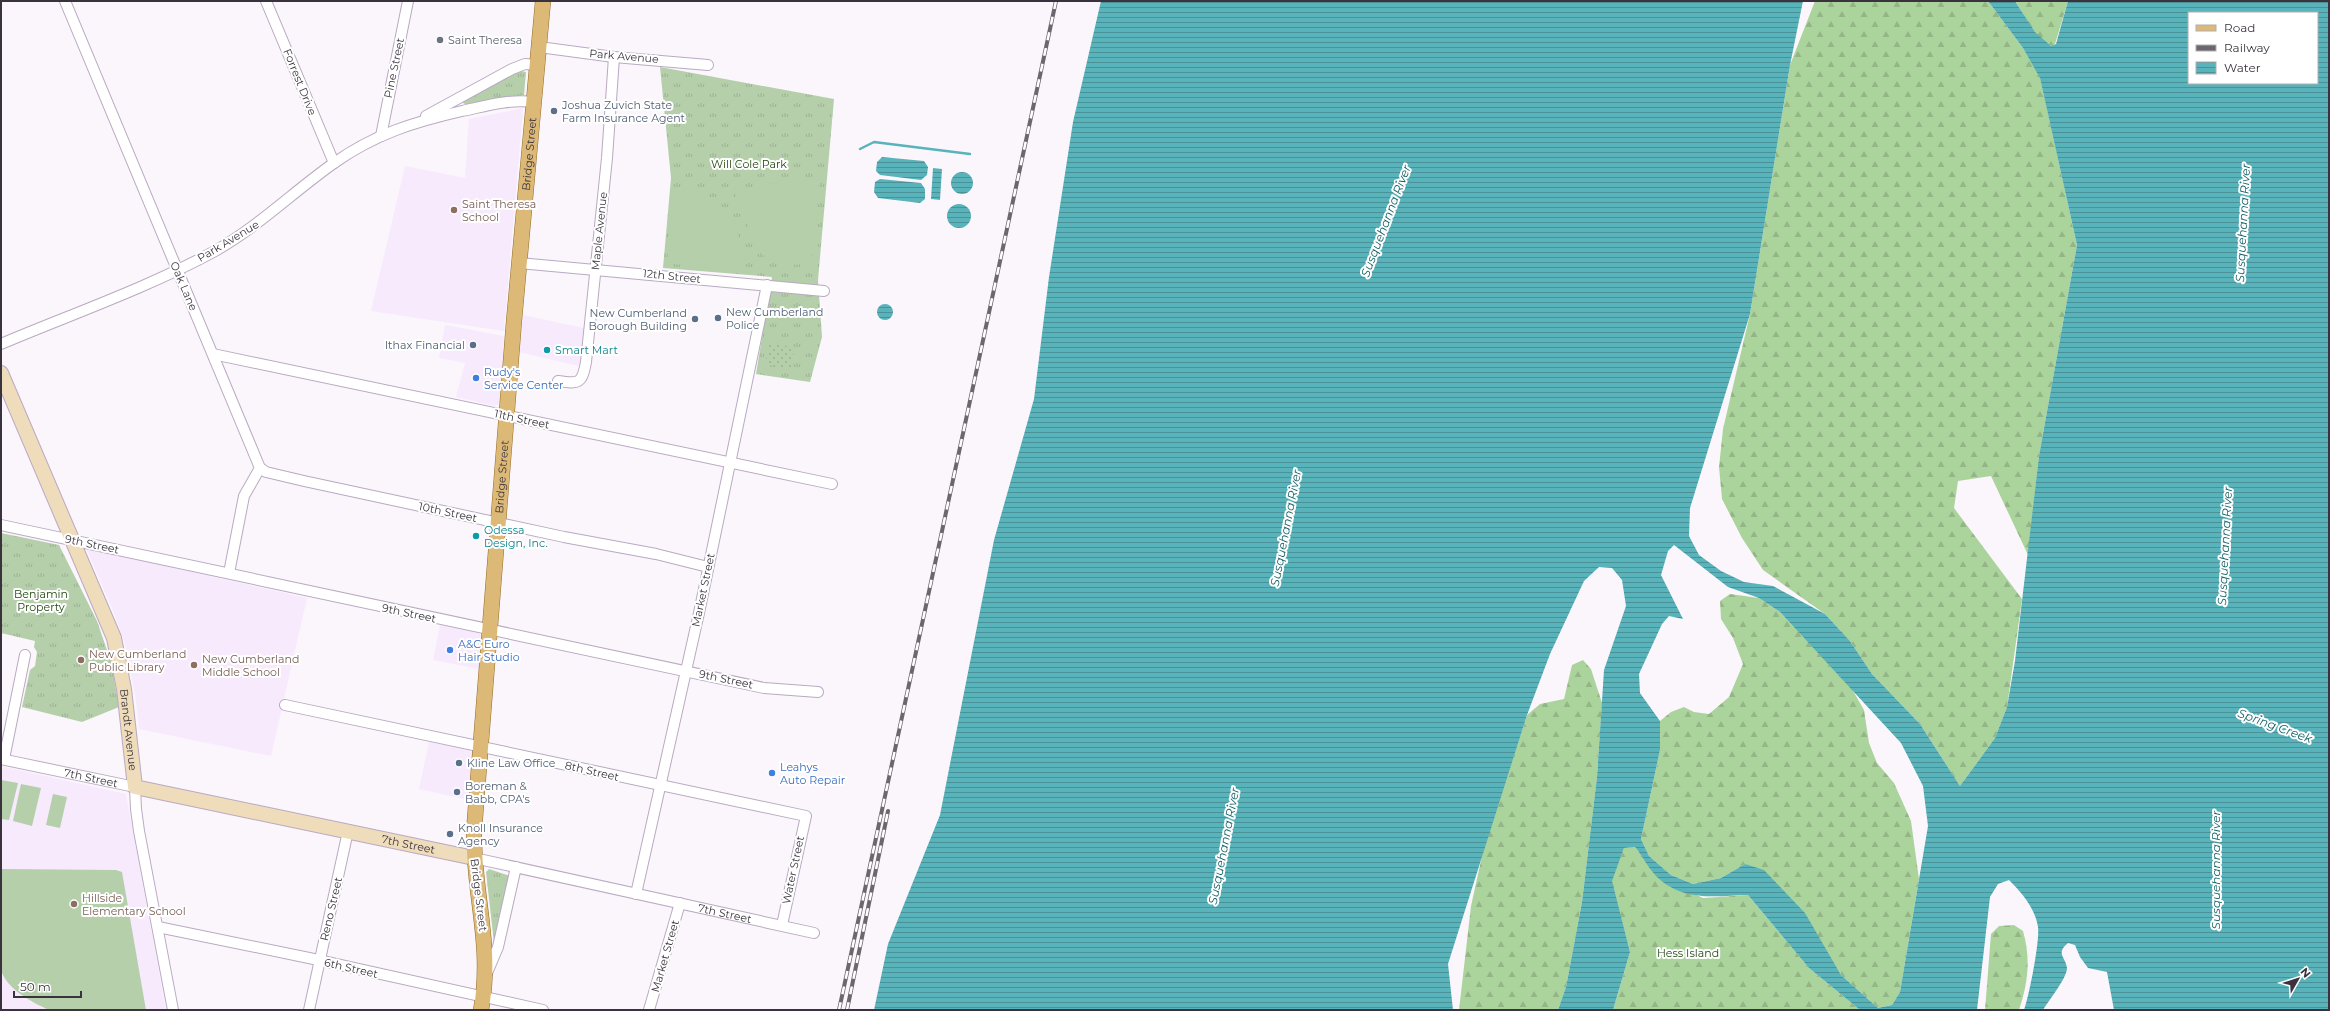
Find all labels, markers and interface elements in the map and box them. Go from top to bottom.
legend [2188,12,2318,84]
text: Road [2224,20,2255,35]
place label: Saint Theresa [448,33,522,47]
marker: Saint Theresa [435,35,445,45]
street label: Pine Street [381,36,407,99]
text: Railway [2224,40,2270,55]
street label: Park Avenue [589,46,660,66]
street label: Forrest Drive [280,47,320,118]
text: Water [2224,60,2261,75]
place label: Joshua Zuvich State Farm Insurance Agent [561,98,686,125]
marker: Joshua Zuvich State Farm Insurance Agent [549,106,559,116]
street label: Bridge Street [519,116,539,191]
park label: Will Cole Park [711,157,787,171]
water label: Susquehanna River [1357,163,1414,279]
water label: Susquehanna River [2232,163,2253,283]
street label: Maple Avenue [588,191,610,271]
place label: Saint Theresa School [462,197,536,224]
marker: Saint Theresa School [449,205,459,215]
street label: Park Avenue [195,217,262,265]
street label: Oak Lane [167,259,201,313]
street label: 12th Street [642,266,702,286]
place label: New Cumberland Police [726,305,823,332]
place label: New Cumberland Borough Building [588,306,687,333]
marker: New Cumberland Police [713,313,723,323]
marker: New Cumberland Borough Building [690,314,700,324]
place label: Ithax Financial [385,338,465,352]
marker: Ithax Financial [468,340,478,350]
place label: Smart Mart [555,343,618,357]
marker: Smart Mart [542,345,552,355]
place label: Rudy's Service Center [484,365,563,392]
marker: Rudy's Service Center [471,373,481,383]
street label: 11th Street [493,406,551,432]
street label: Bridge Street [492,439,512,514]
water label: Susquehanna River [1267,468,1304,588]
water label: Susquehanna River [2214,486,2235,606]
street label: 10th Street [417,499,479,525]
place label: Odessa Design, Inc. [484,523,548,550]
street label: 9th Street [64,531,121,557]
marker: Odessa Design, Inc. [471,531,481,541]
street label: Market Street [688,551,718,628]
park label: Benjamin Property [14,587,68,614]
street label: 9th Street [381,600,438,626]
place label: A&C Euro Hair Studio [458,637,520,664]
marker: A&C Euro Hair Studio [445,645,455,655]
place label: New Cumberland Public Library [89,647,186,674]
place label: New Cumberland Middle School [202,652,299,679]
marker: New Cumberland Public Library [76,655,86,665]
marker: New Cumberland Middle School [189,660,199,670]
street label: 9th Street [698,666,755,692]
street label: Brandt Avenue [117,688,140,772]
water label: Spring Creek [2236,705,2315,746]
place label: Kline Law Office [467,756,556,770]
marker: Kline Law Office [454,758,464,768]
street label: 8th Street [564,758,621,784]
place label: Leahys Auto Repair [780,760,845,787]
street label: 7th Street [63,765,120,790]
marker: Leahys Auto Repair [767,768,777,778]
place label: Boreman & Babb, CPA's [465,779,531,806]
water label: Susquehanna River [1205,786,1242,906]
marker: Boreman & Babb, CPA's [452,787,462,797]
water label: Susquehanna River [2208,810,2223,929]
place label: Knoll Insurance Agency [458,821,543,848]
marker: Knoll Insurance Agency [445,829,455,839]
street label: 7th Street [380,832,437,857]
street label: Water Street [779,834,807,905]
street label: Bridge Street [468,858,490,933]
street label: Reno Street [317,875,345,942]
place label: Hillside Elementary School [82,891,186,918]
marker: Hillside Elementary School [69,899,79,909]
street label: 7th Street [697,901,754,926]
street label: Market Street [648,918,682,994]
park label: Hess Island [1657,946,1719,960]
street label: 6th Street [323,955,380,981]
north arrow [2278,959,2318,999]
text: N [2298,965,2314,981]
scale bar [14,973,81,999]
text: 50 m [20,979,51,994]

